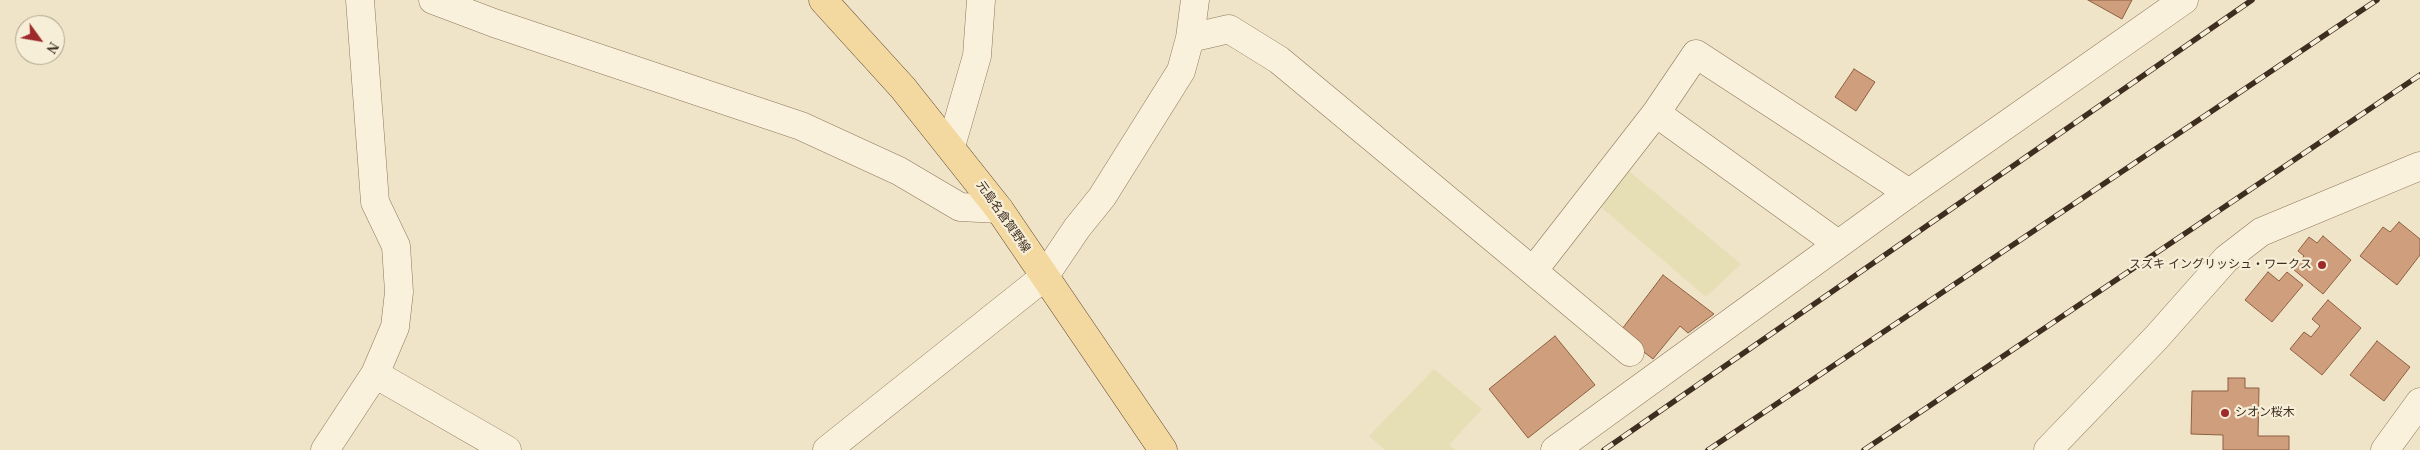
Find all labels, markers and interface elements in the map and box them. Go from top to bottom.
north arrow [15,15,65,65]
text: N [43,39,61,56]
street label: 元島名倉賀野線 [973,178,1033,256]
place label: スズキ イングリッシュ・ワークス [2129,258,2312,272]
marker: スズキ イングリッシュ・ワークス [2316,259,2328,271]
place label: シオン桜木 [2235,406,2295,420]
marker: シオン桜木 [2219,407,2231,419]

